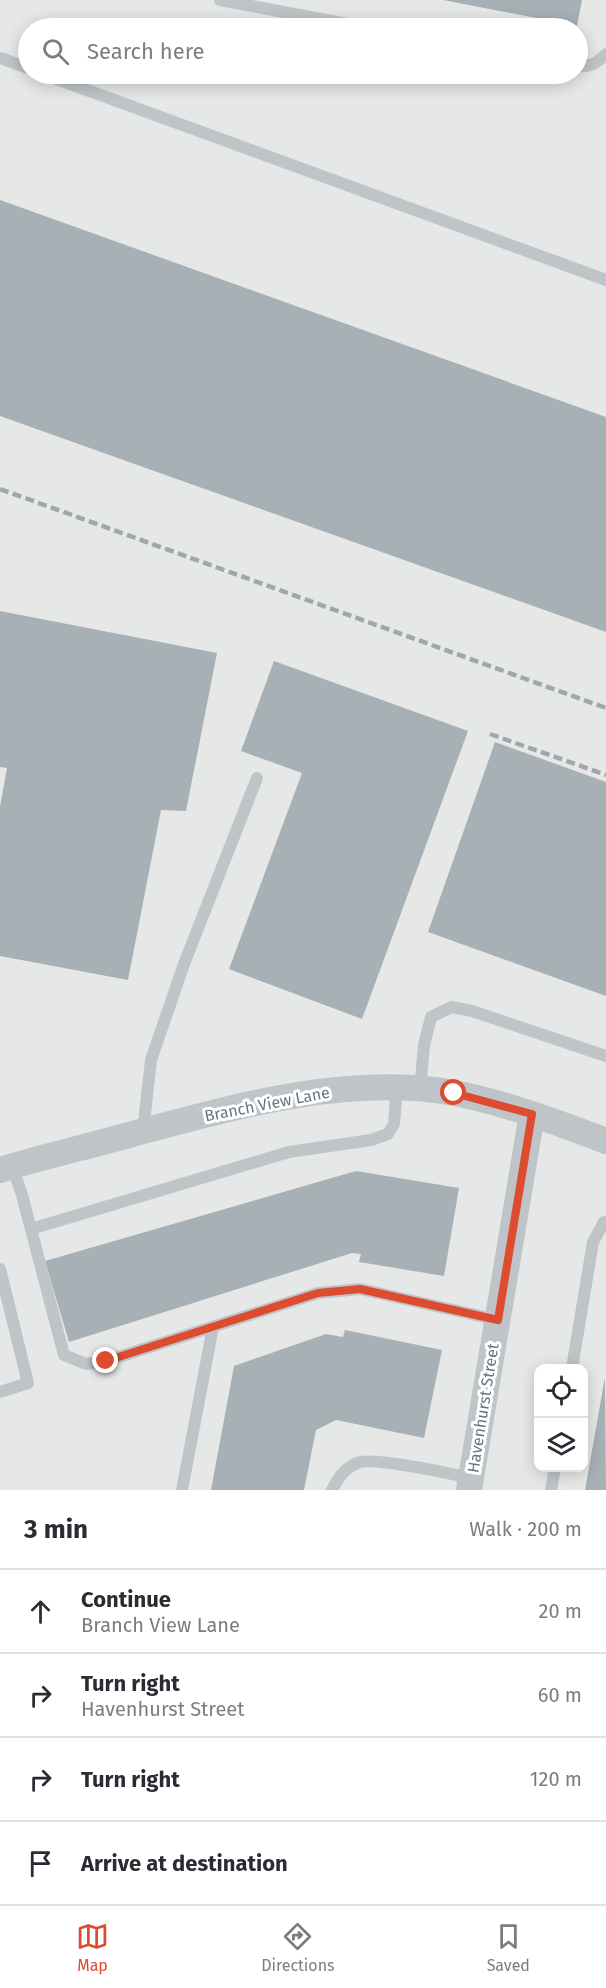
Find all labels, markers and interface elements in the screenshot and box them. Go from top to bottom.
search box [18,18,588,84]
icon: search [39,35,72,68]
text: Search here [87,38,205,65]
route start [440,1079,466,1105]
street label: Branch View Lane [203,1083,331,1125]
street label: Havenhurst Street [463,1342,503,1474]
route end [92,1347,118,1373]
map controls [534,1364,588,1472]
button: locate [534,1364,588,1418]
button: layers [534,1418,588,1472]
text: 3 min [24,1514,88,1545]
text: Walk · 200 m [469,1517,582,1541]
text: Continue [81,1586,171,1613]
icon: ahead [24,1595,57,1628]
text: 20 m [539,1599,582,1623]
text: Branch View Lane [81,1613,240,1637]
text: Turn right [81,1670,180,1697]
icon: right [24,1679,57,1712]
text: 60 m [538,1683,582,1707]
text: Havenhurst Street [81,1697,244,1721]
icon: right [24,1763,57,1796]
text: Turn right [81,1766,180,1793]
text: 120 m [530,1767,582,1791]
icon: arrive [24,1847,57,1880]
text: Arrive at destination [81,1850,288,1877]
tab: Map [76,1920,109,1975]
tab: Directions [261,1920,335,1975]
tab: Saved [487,1920,530,1975]

